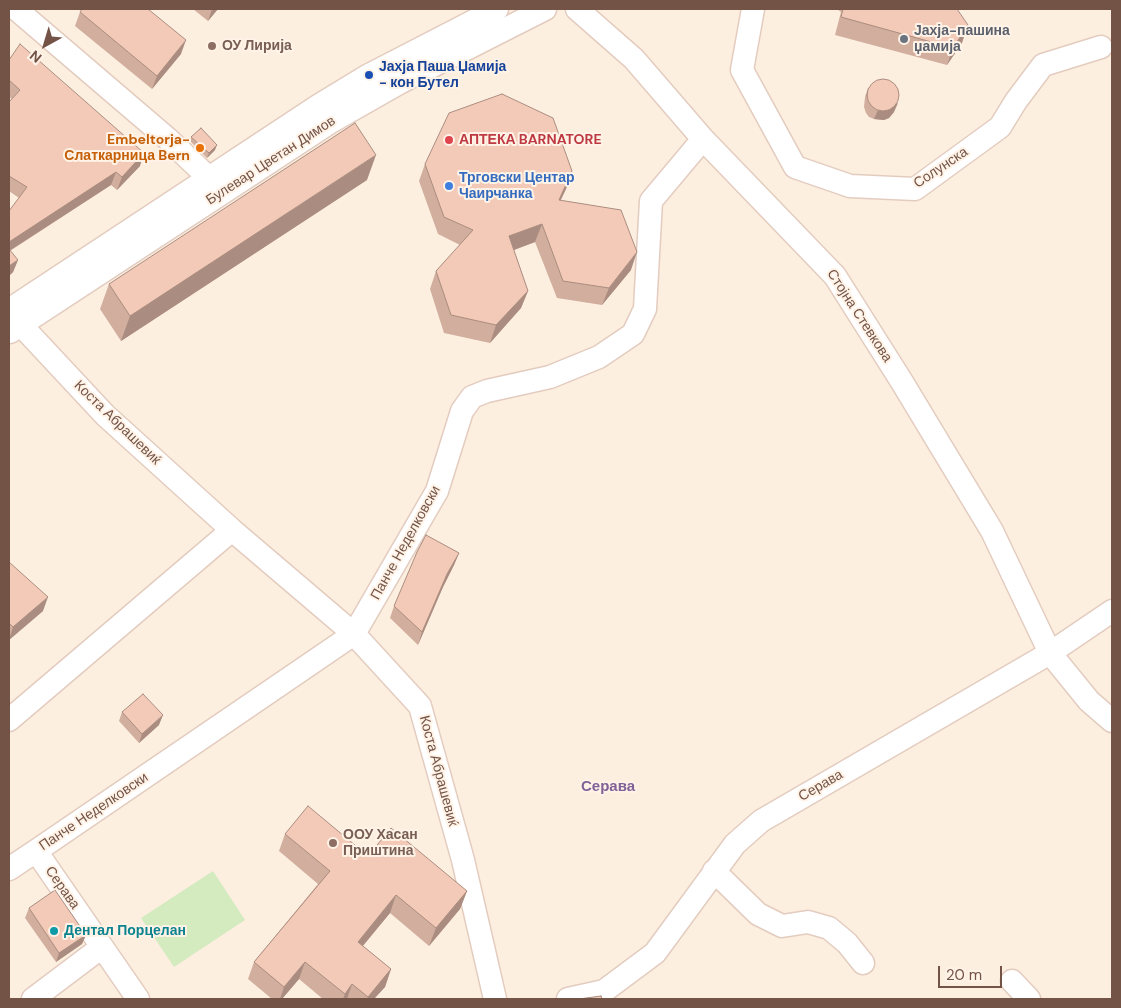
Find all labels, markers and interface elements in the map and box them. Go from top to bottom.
north arrow [20,20,70,70]
place label: Јахја-пашина џамија [914,23,1010,56]
marker: Јахја-пашина џамија [898,33,910,45]
place label: ОУ Лирија [222,38,292,54]
marker: ОУ Лирија [206,40,218,52]
text: N [26,46,45,67]
place label: Јахја Паша Џамија - кон Бутел [379,59,506,92]
marker: Јахја Паша Џамија - кон Бутел [363,69,375,81]
street label: Булевар Цветан Димов [203,113,339,209]
place label: Embeltorja- Слаткарница Bern [64,132,190,164]
place label: АПТЕКА BARNATORE [459,132,602,148]
marker: АПТЕКА BARNATORE [443,134,455,146]
marker: Embeltorja- Слаткарница Bern [194,142,206,154]
street label: Солунска [911,144,971,192]
place label: Трговски Центар Чаирчанка [459,170,575,202]
marker: Трговски Центар Чаирчанка [443,180,455,192]
street label: Стојна Стевкова [823,266,895,366]
street label: Коста Абрашевиќ [70,377,164,469]
street label: Панче Неделковски [368,483,444,603]
street label: Коста Абрашевиќ [415,714,461,828]
street label: Серава [796,767,846,805]
street label: Панче Неделковски [36,769,152,855]
district label: Серава [581,778,635,796]
place label: ООУ Хасан Приштина [343,827,418,860]
marker: ООУ Хасан Приштина [327,837,339,849]
street label: Серава [41,863,83,913]
place label: Дентал Порцелан [64,923,186,939]
marker: Дентал Порцелан [48,925,60,937]
scale bar [941,956,1005,988]
text: 20 m [946,965,982,985]

